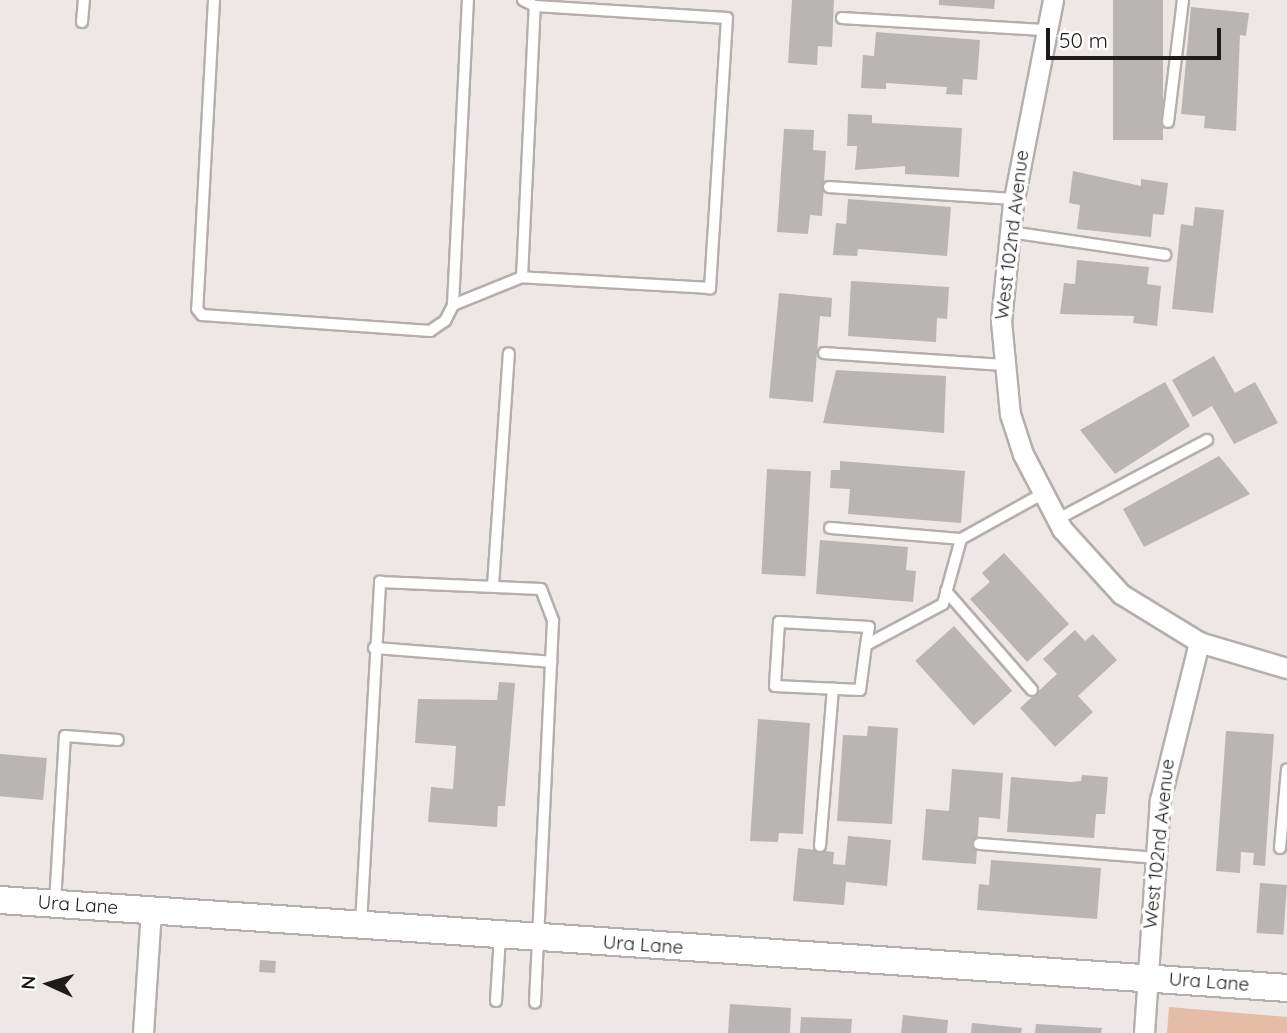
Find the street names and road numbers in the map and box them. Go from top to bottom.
street label: West 102nd Avenue [990,149,1034,321]
street label: West 102nd Avenue [1139,758,1179,930]
street label: Ura Lane [37,891,119,919]
street label: Ura Lane [602,931,684,959]
street label: Ura Lane [1168,968,1250,996]

